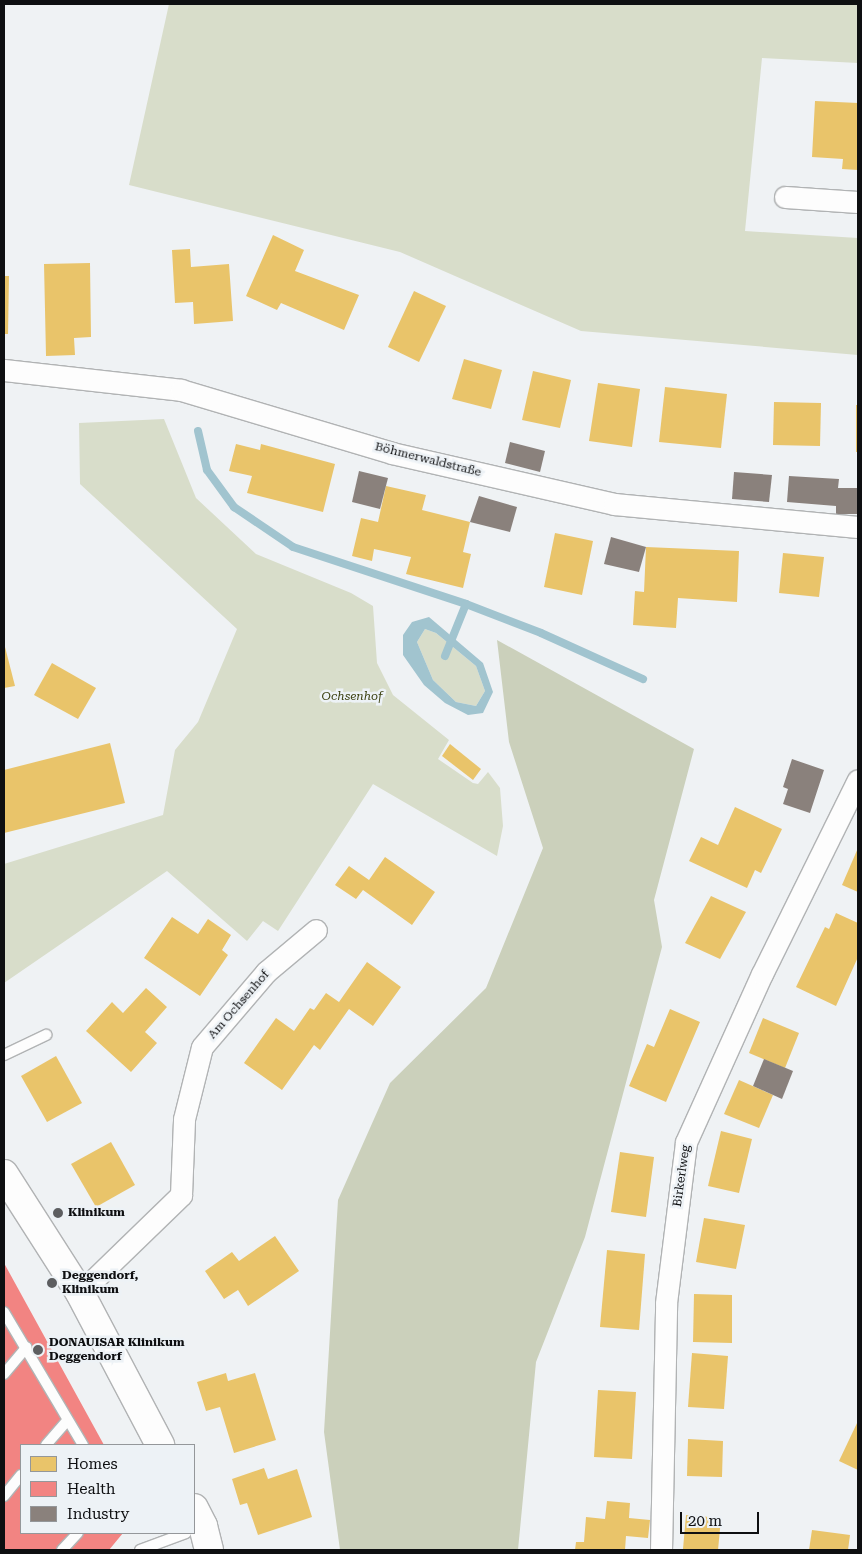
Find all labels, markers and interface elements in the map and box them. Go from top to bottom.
street label: Böhmerwaldstraße [373,440,483,480]
park label: Ochsenhof [322,690,382,704]
street label: Am Ochsenhof [205,968,273,1042]
street label: Birkerlweg [671,1144,693,1208]
place label: Klinikum [68,1206,125,1220]
marker: Klinikum [52,1207,64,1219]
place label: Deggendorf, Klinikum [62,1269,138,1297]
marker: Deggendorf, Klinikum [46,1277,58,1289]
place label: DONAUISAR Klinikum Deggendorf [49,1336,185,1364]
marker: DONAUISAR Klinikum Deggendorf [31,1343,45,1357]
legend [20,1444,195,1534]
text: Homes [67,1455,118,1473]
text: Health [67,1480,116,1498]
scale bar [682,1502,761,1534]
text: Industry [67,1505,129,1523]
text: 20 m [688,1512,722,1530]

